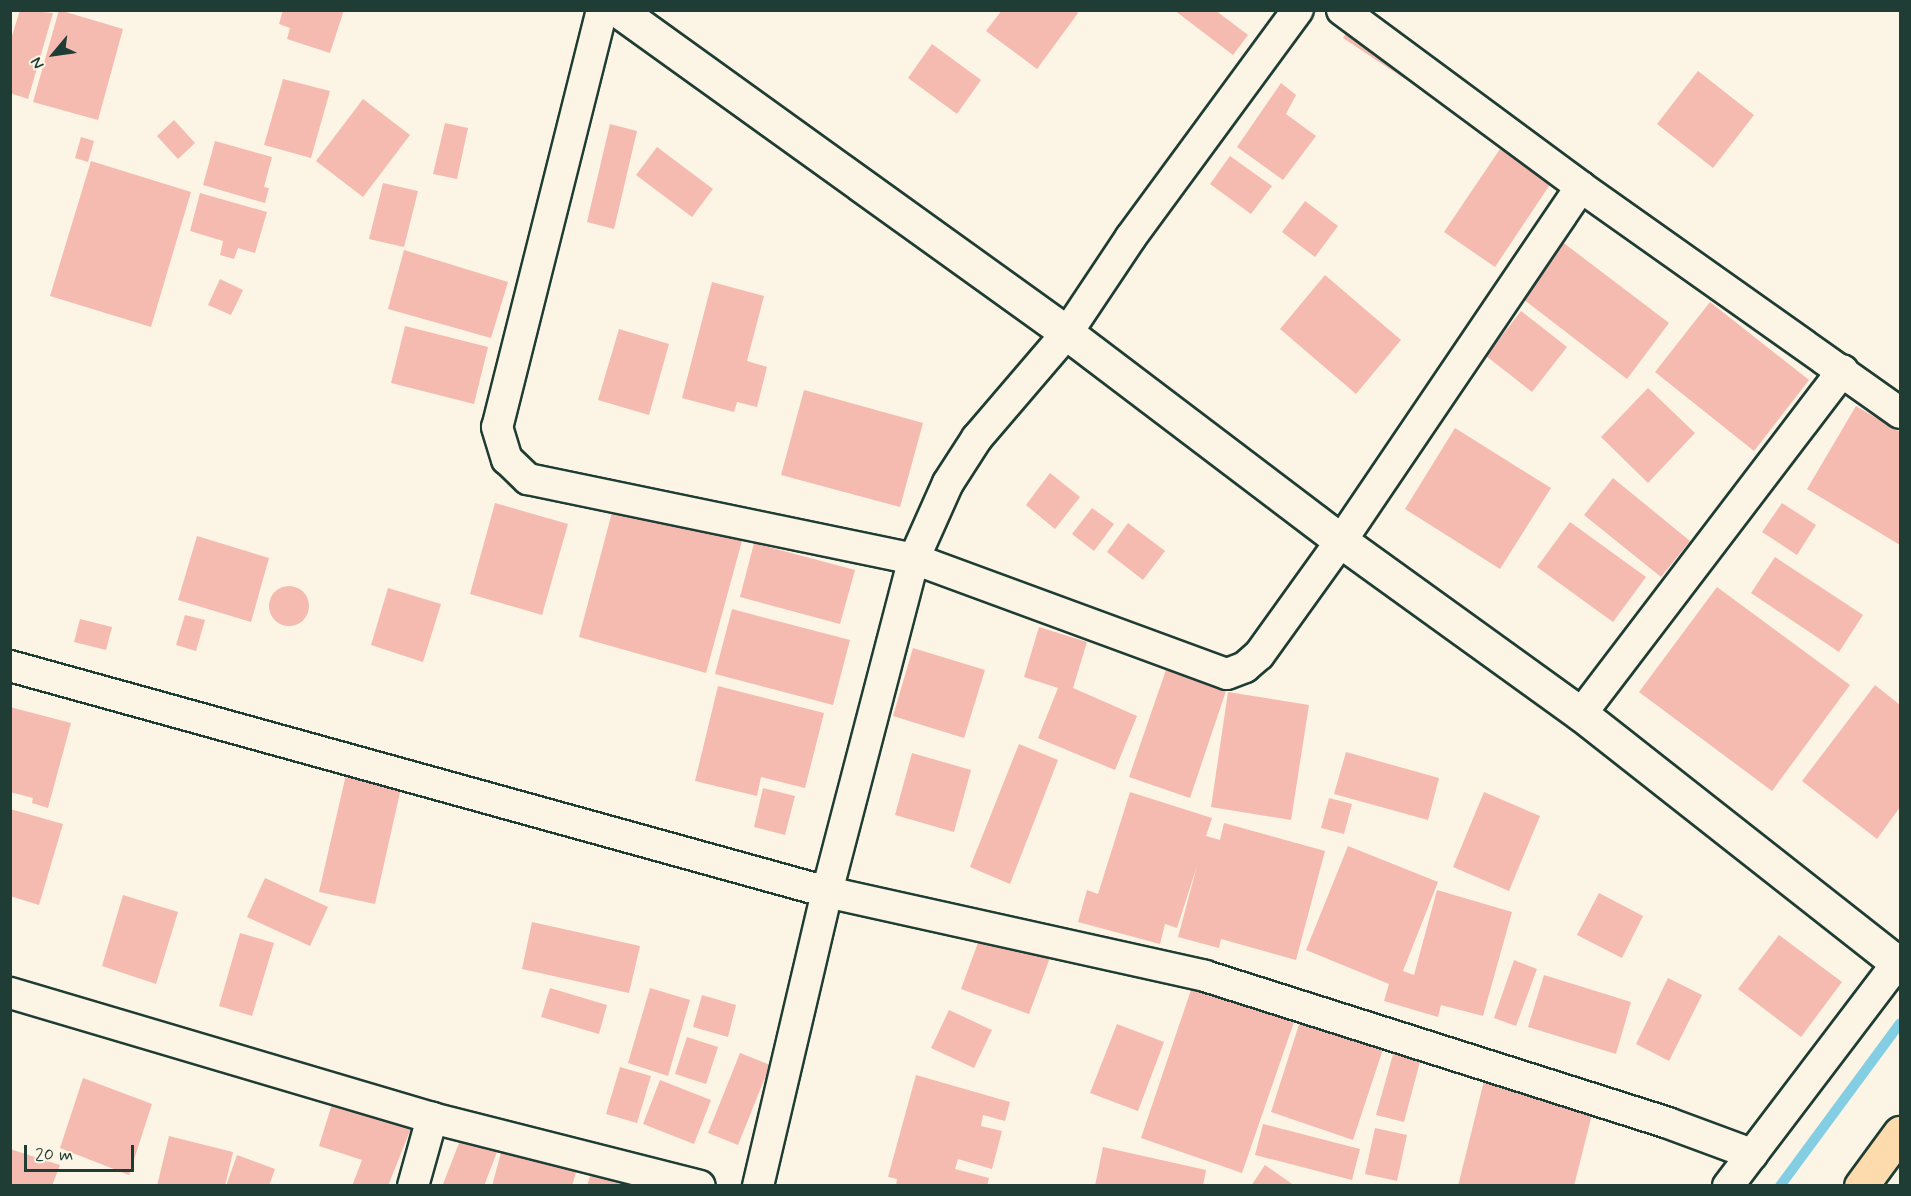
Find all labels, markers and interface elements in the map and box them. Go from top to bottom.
north arrow [24,24,84,84]
text: N [26,53,50,73]
scale bar [27,1133,136,1171]
text: 20 m [35,1143,73,1167]

